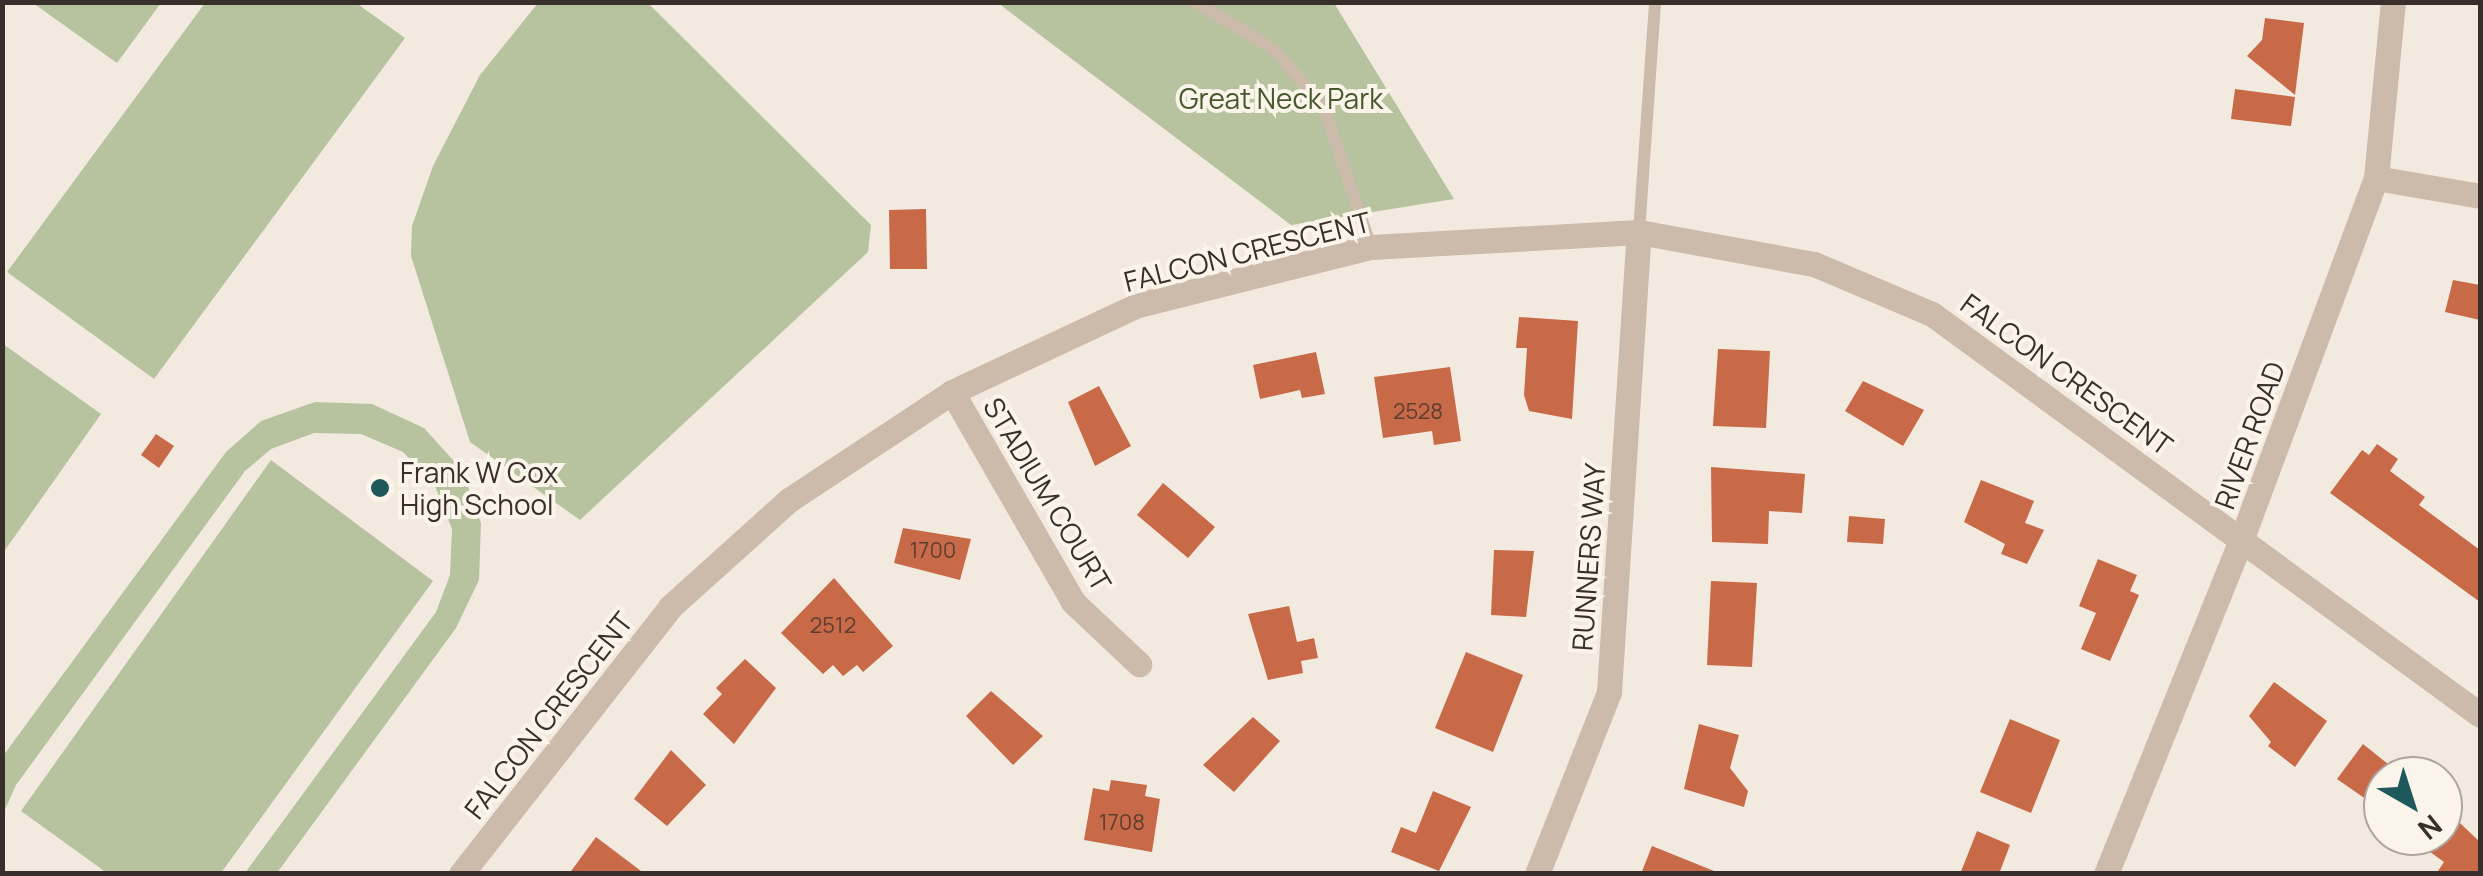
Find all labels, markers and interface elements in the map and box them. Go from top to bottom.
park label: Great Neck Park [1179,81,1383,115]
street label: FALCON CRESCENT [1120,204,1374,298]
street label: FALCON CRESCENT [1955,286,2179,462]
street label: RIVER ROAD [2207,357,2291,513]
street label: STADIUM COURT [977,391,1119,597]
house number: 2528 [1393,399,1443,425]
place label: Frank W Cox High School [400,455,558,521]
street label: RUNNERS WAY [1565,462,1611,652]
marker: Frank W Cox High School [369,477,391,499]
house number: 1700 [910,538,956,564]
street label: FALCON CRESCENT [457,605,639,825]
house number: 2512 [810,613,856,639]
north arrow [2363,756,2463,856]
text: N [2411,807,2450,849]
house number: 1708 [1099,810,1145,836]

